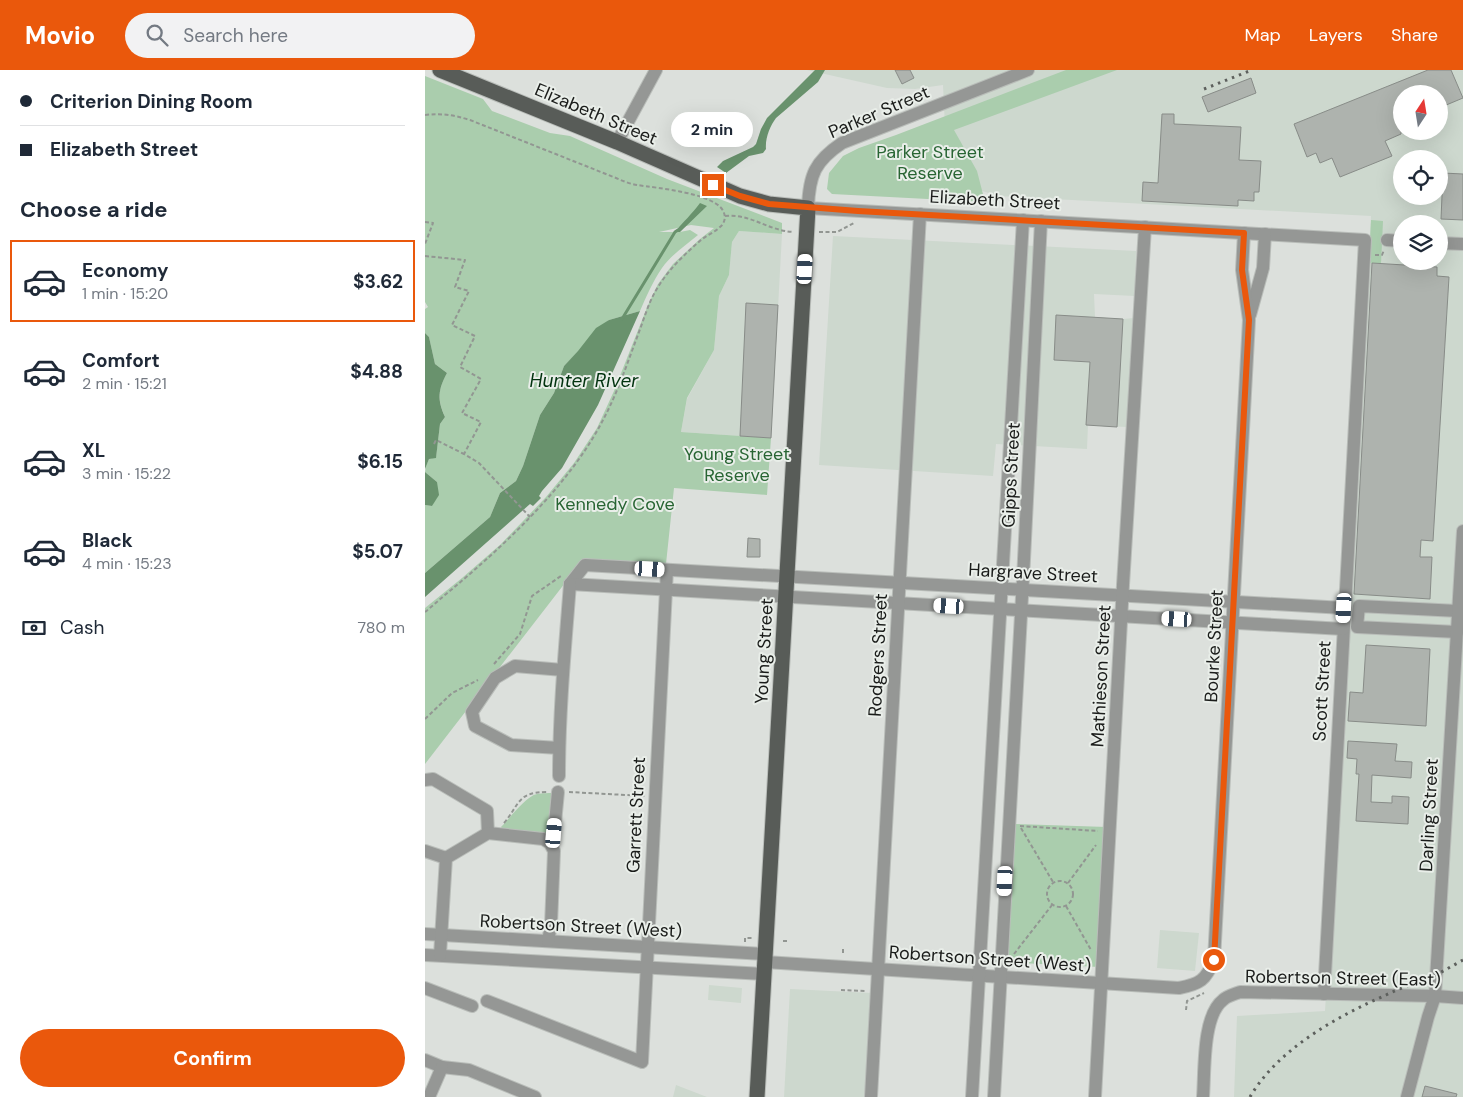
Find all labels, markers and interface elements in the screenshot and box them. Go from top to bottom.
search box [125,13,475,58]
text: Movio [25,20,95,51]
icon: search [143,21,171,49]
text: Search here [183,23,288,48]
text: Map [1245,23,1281,47]
text: Layers [1309,23,1363,47]
text: Share [1391,23,1438,47]
street label: Elizabeth Street [531,77,661,151]
street label: Parker Street [825,80,933,144]
north arrow [1393,85,1447,140]
map controls [1393,85,1448,270]
text: Criterion Dining Room [50,89,253,114]
callout: 2 min [672,112,754,148]
text: 2 min [691,119,733,140]
text: Elizabeth Street [50,137,198,162]
park label: Parker Street Reserve [876,140,984,185]
button: locate [1393,150,1448,205]
route end [702,174,724,196]
street label: Elizabeth Street [929,185,1061,215]
text: Choose a ride [20,195,168,224]
button: layers [1393,215,1448,270]
car [796,254,813,284]
text: Economy [82,258,169,283]
icon: car [22,259,67,304]
text: $3.62 [353,269,403,294]
text: 1 min · 15:20 [82,283,168,304]
text: Comfort [82,348,160,373]
icon: car [22,349,67,394]
text: $4.88 [350,359,403,384]
water label: Hunter River [530,368,639,393]
text: 2 min · 15:21 [82,373,167,394]
street label: Gipps Street [996,422,1026,528]
text: XL [82,438,105,463]
icon: car [22,439,67,484]
park label: Young Street Reserve [684,442,790,487]
text: $6.15 [357,449,403,474]
text: 3 min · 15:22 [82,463,171,484]
park label: Kennedy Cove [555,492,675,516]
text: Black [82,528,133,553]
icon: car [22,529,67,574]
text: $5.07 [352,539,403,564]
text: 4 min · 15:23 [82,553,172,574]
street label: Hargrave Street [968,558,1098,588]
car [634,561,665,577]
street label: Bourke Street [1199,589,1229,703]
street label: Rodgers Street [863,593,893,717]
car [1335,593,1352,623]
street label: Young Street [749,597,779,705]
car [933,598,964,614]
street label: Mathieson Street [1085,604,1117,748]
car [1161,611,1192,627]
icon: cash [20,614,48,642]
text: Cash [60,615,104,640]
text: 780 m [358,617,405,638]
street label: Scott Street [1307,640,1337,742]
street label: Garrett Street [621,756,651,874]
street label: Darling Street [1414,758,1444,872]
car [545,817,562,849]
car [996,866,1013,896]
street label: Robertson Street (West) [479,909,683,943]
street label: Robertson Street (West) [888,940,1092,978]
route start [1203,949,1225,971]
street label: Robertson Street (East) [1245,964,1441,992]
button: Confirm [20,1029,405,1087]

